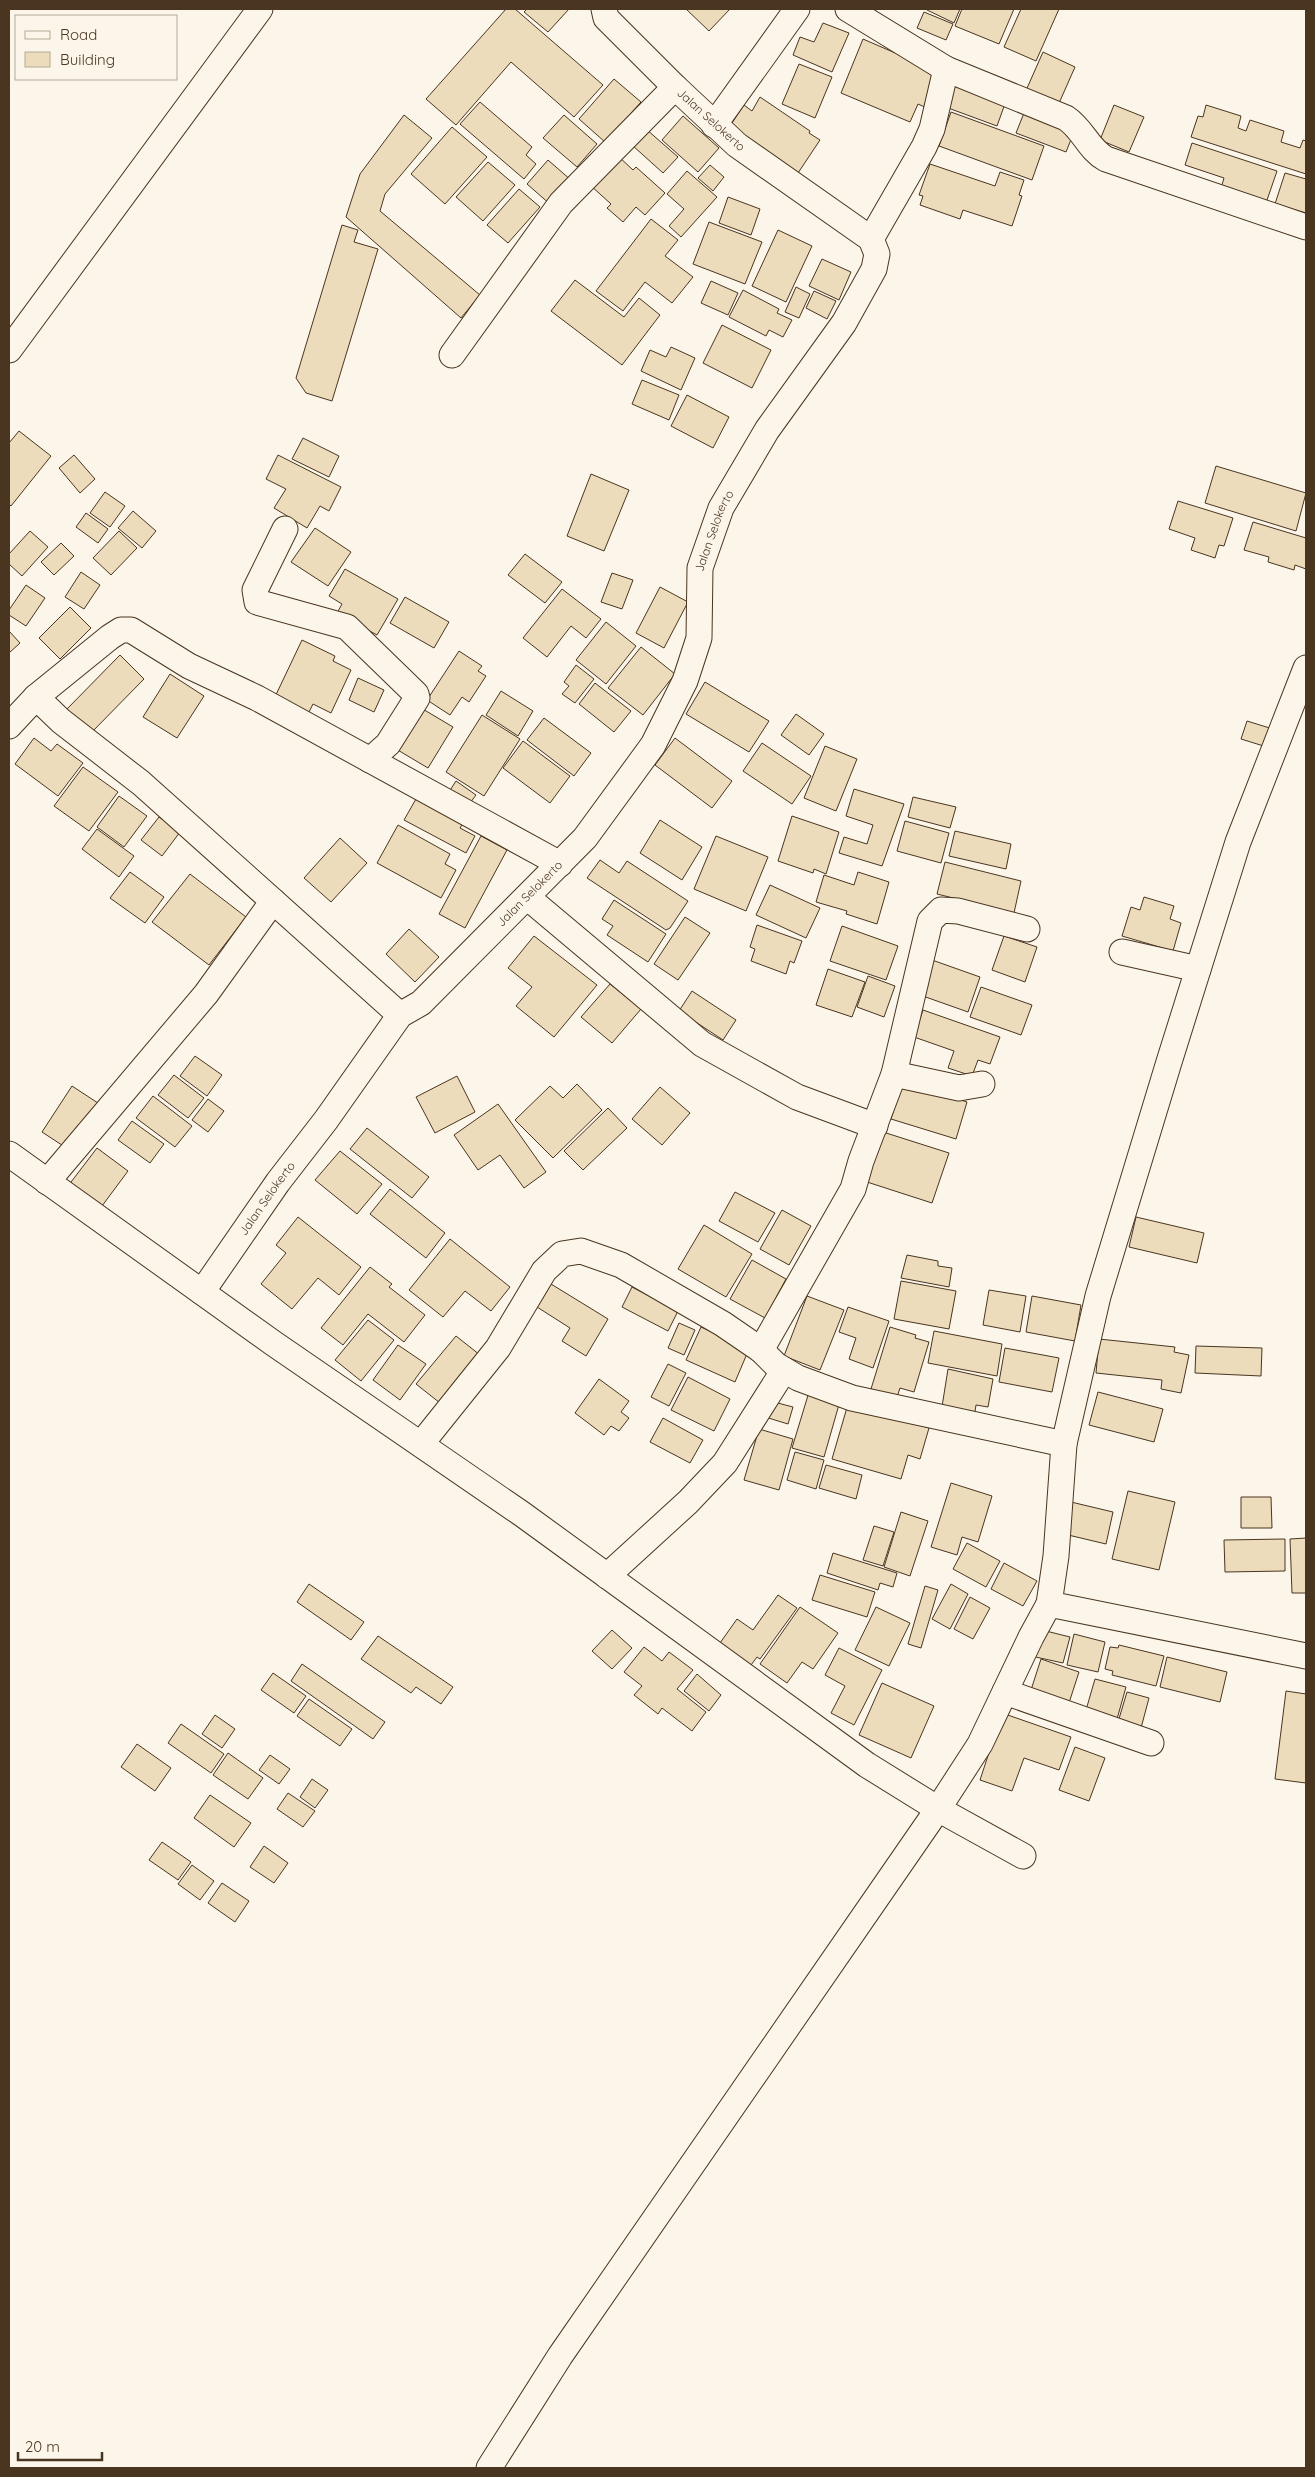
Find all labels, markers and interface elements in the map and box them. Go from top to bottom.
legend [15,15,178,80]
text: Road [60,25,97,44]
text: Building [60,50,115,69]
street label: Jalan Selokerto [674,85,749,154]
street label: Jalan Selokerto [692,487,737,572]
street label: Jalan Selokerto [494,857,565,929]
street label: Jalan Selokerto [236,1158,298,1238]
scale bar [18,2430,101,2462]
text: 20 m [25,2437,60,2456]

